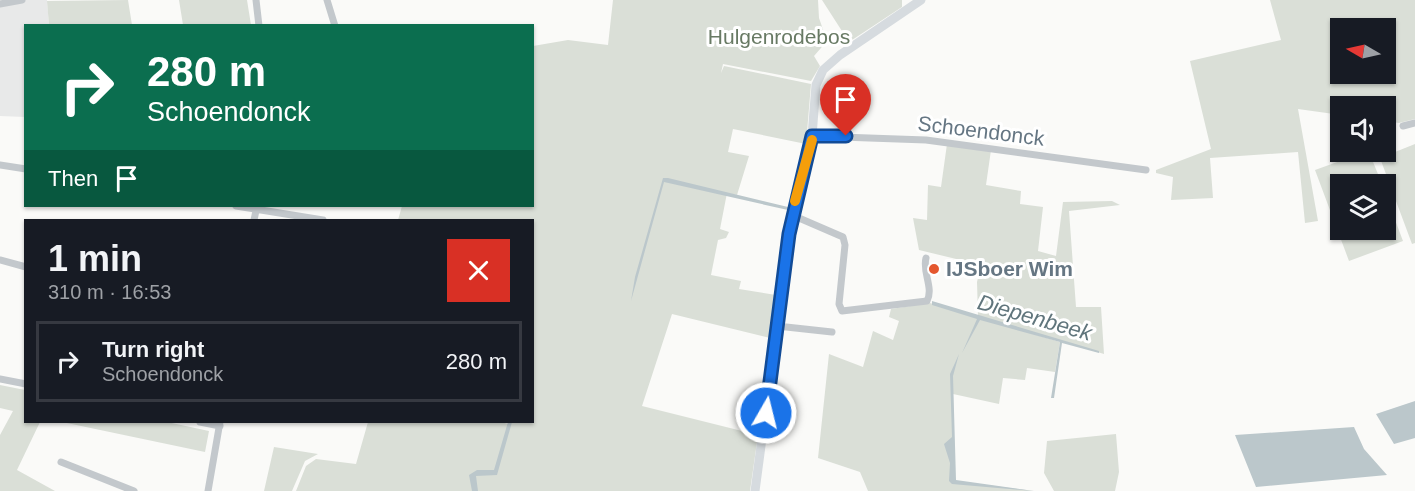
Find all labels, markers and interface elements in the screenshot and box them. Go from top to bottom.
north arrow [1330,18,1396,84]
map controls [1330,18,1396,240]
park label: Hulgenrodebos [708,25,850,48]
icon: right [48,48,126,126]
text: 280 m [147,48,266,95]
pin [820,74,871,136]
icon: arrive [829,83,862,116]
button: sound [1330,96,1396,162]
text: Schoendonck [147,97,311,127]
street label: Schoendonck [917,111,1046,150]
icon: arrive [110,162,143,195]
text: Then [48,166,98,191]
button: layers [1330,174,1396,240]
text: 1 min [48,238,142,279]
button: close [447,239,510,302]
place label: IJSboer Wim [946,257,1073,280]
marker: IJSboer Wim [927,262,941,276]
text: 310 m · 16:53 [48,281,171,303]
water label: Diepenbeek [975,289,1096,346]
text: Turn right [102,337,204,362]
icon: right [51,345,84,378]
text: 280 m [446,349,507,374]
text: Schoendonck [102,363,223,385]
position arrow [734,381,798,445]

